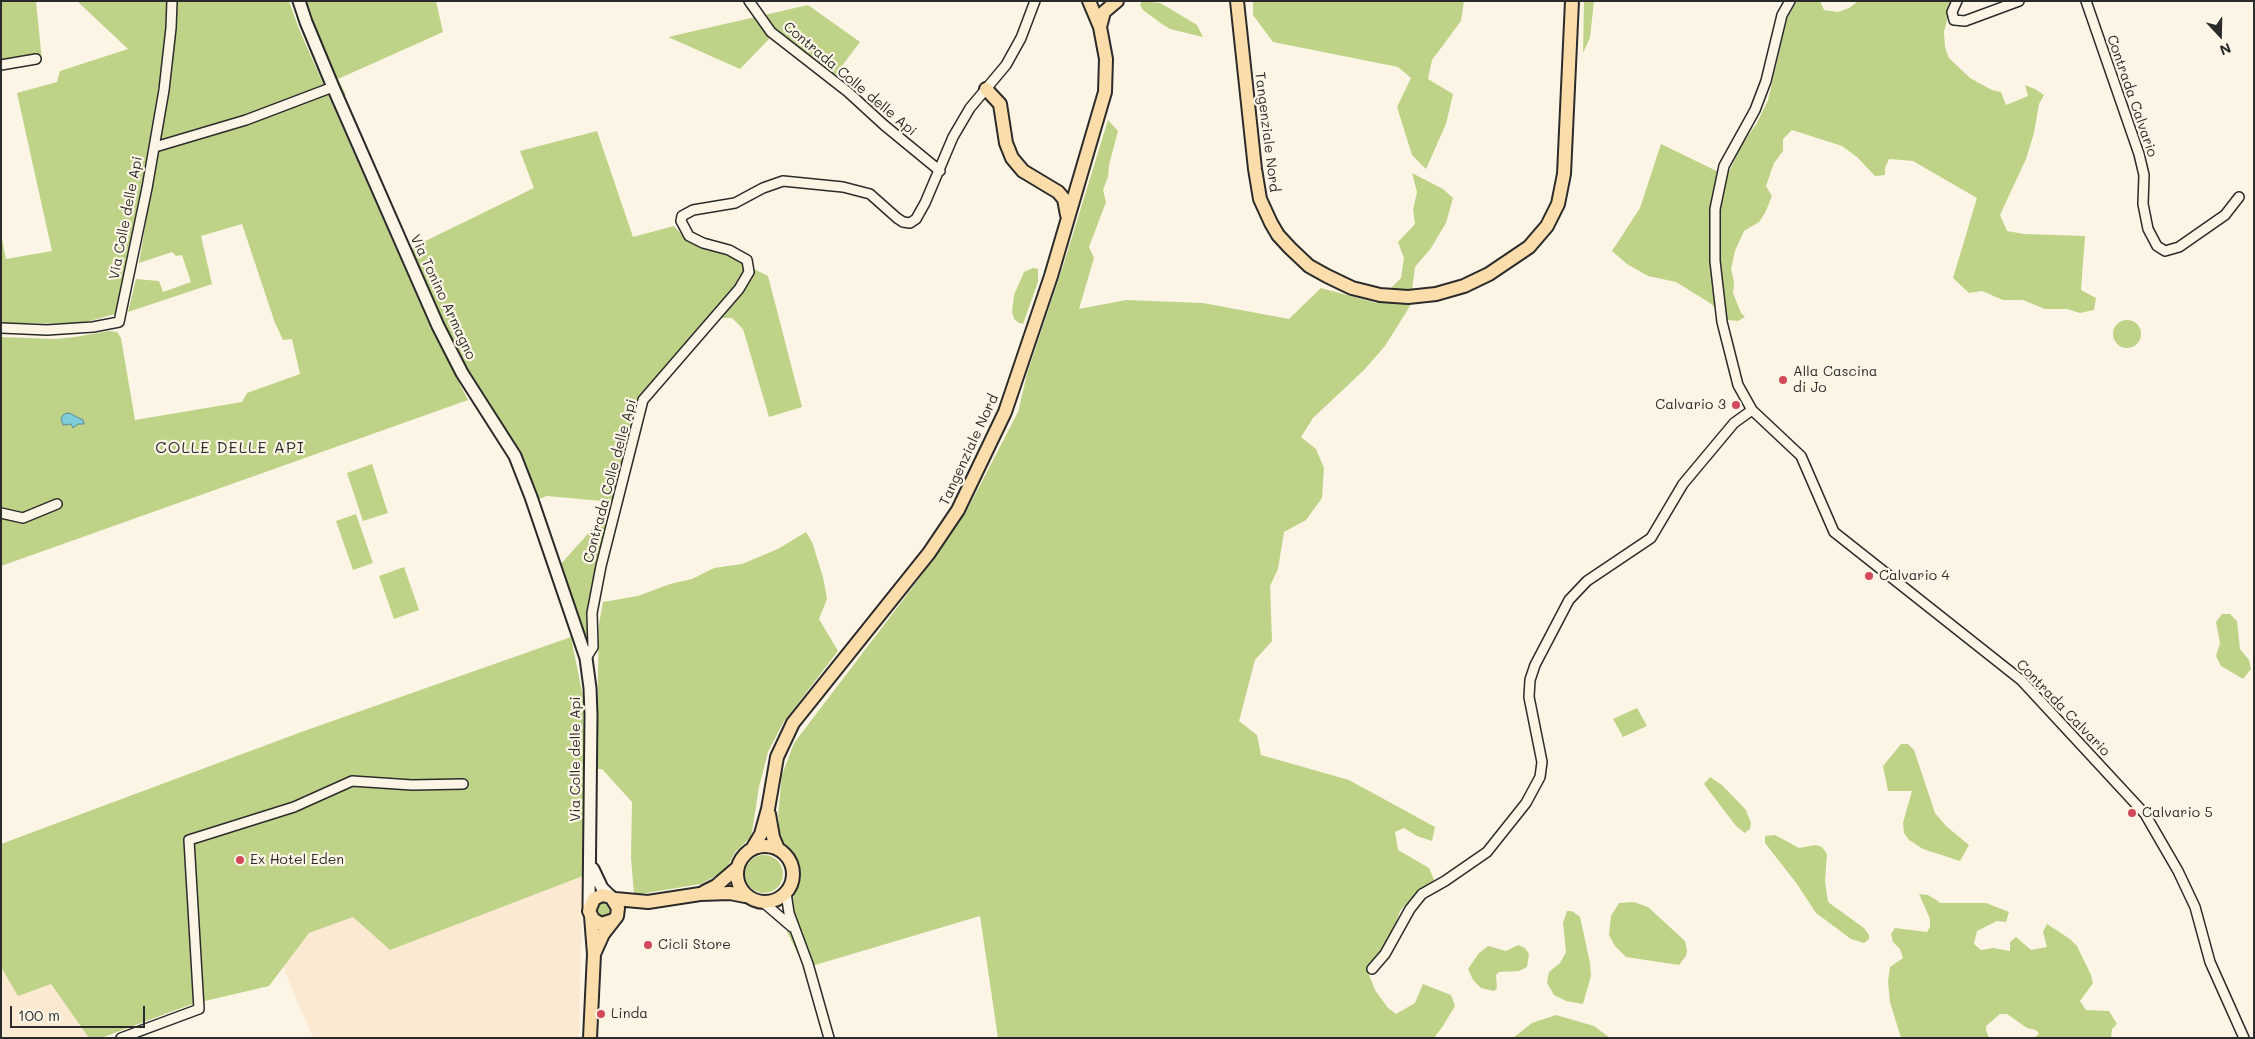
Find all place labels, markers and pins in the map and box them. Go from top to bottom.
place label: Alla Cascina di Jo [1793,364,1877,397]
marker: Alla Cascina di Jo [1777,374,1789,386]
place label: Calvario 3 [1655,397,1726,413]
marker: Calvario 3 [1730,399,1742,411]
place label: Calvario 4 [1879,568,1950,584]
marker: Calvario 4 [1863,570,1875,582]
place label: Calvario 5 [2142,805,2213,821]
marker: Calvario 5 [2126,807,2138,819]
place label: Ex Hotel Eden [250,852,344,868]
marker: Ex Hotel Eden [234,854,246,866]
place label: Cicli Store [658,937,731,953]
marker: Cicli Store [642,939,654,951]
place label: Linda [611,1006,648,1022]
marker: Linda [595,1008,607,1020]

